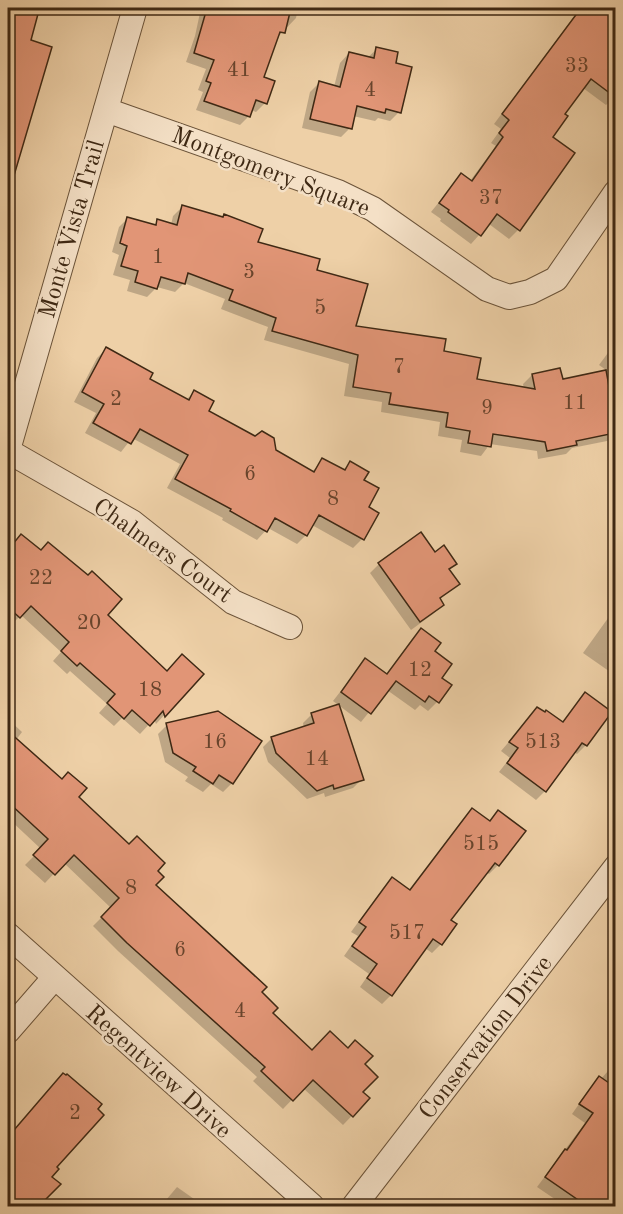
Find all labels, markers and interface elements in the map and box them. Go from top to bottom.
house number: 33 [565,56,589,77]
house number: 41 [227,60,251,81]
house number: 4 [364,80,376,101]
street label: Montgomery Square [168,124,373,222]
street label: Monte Vista Trail [36,138,110,321]
house number: 37 [479,188,503,209]
house number: 1 [152,247,164,268]
house number: 3 [243,262,255,283]
house number: 5 [314,298,326,319]
house number: 7 [393,357,405,378]
house number: 2 [110,389,122,410]
house number: 11 [563,393,587,414]
house number: 9 [481,398,493,419]
house number: 6 [244,464,256,485]
house number: 8 [327,489,339,510]
street label: Chalmers Court [88,495,236,608]
house number: 22 [29,568,53,589]
house number: 20 [77,613,101,634]
house number: 12 [408,660,432,681]
house number: 18 [138,680,162,701]
house number: 16 [203,732,227,753]
house number: 513 [525,732,561,753]
house number: 14 [305,749,329,770]
house number: 515 [463,834,499,855]
house number: 8 [125,878,137,899]
house number: 517 [389,923,425,944]
house number: 6 [174,940,186,961]
street label: Conservation Drive [416,952,558,1124]
street label: Regentview Drive [80,1001,235,1144]
house number: 4 [234,1001,246,1022]
house number: 2 [69,1103,81,1124]

